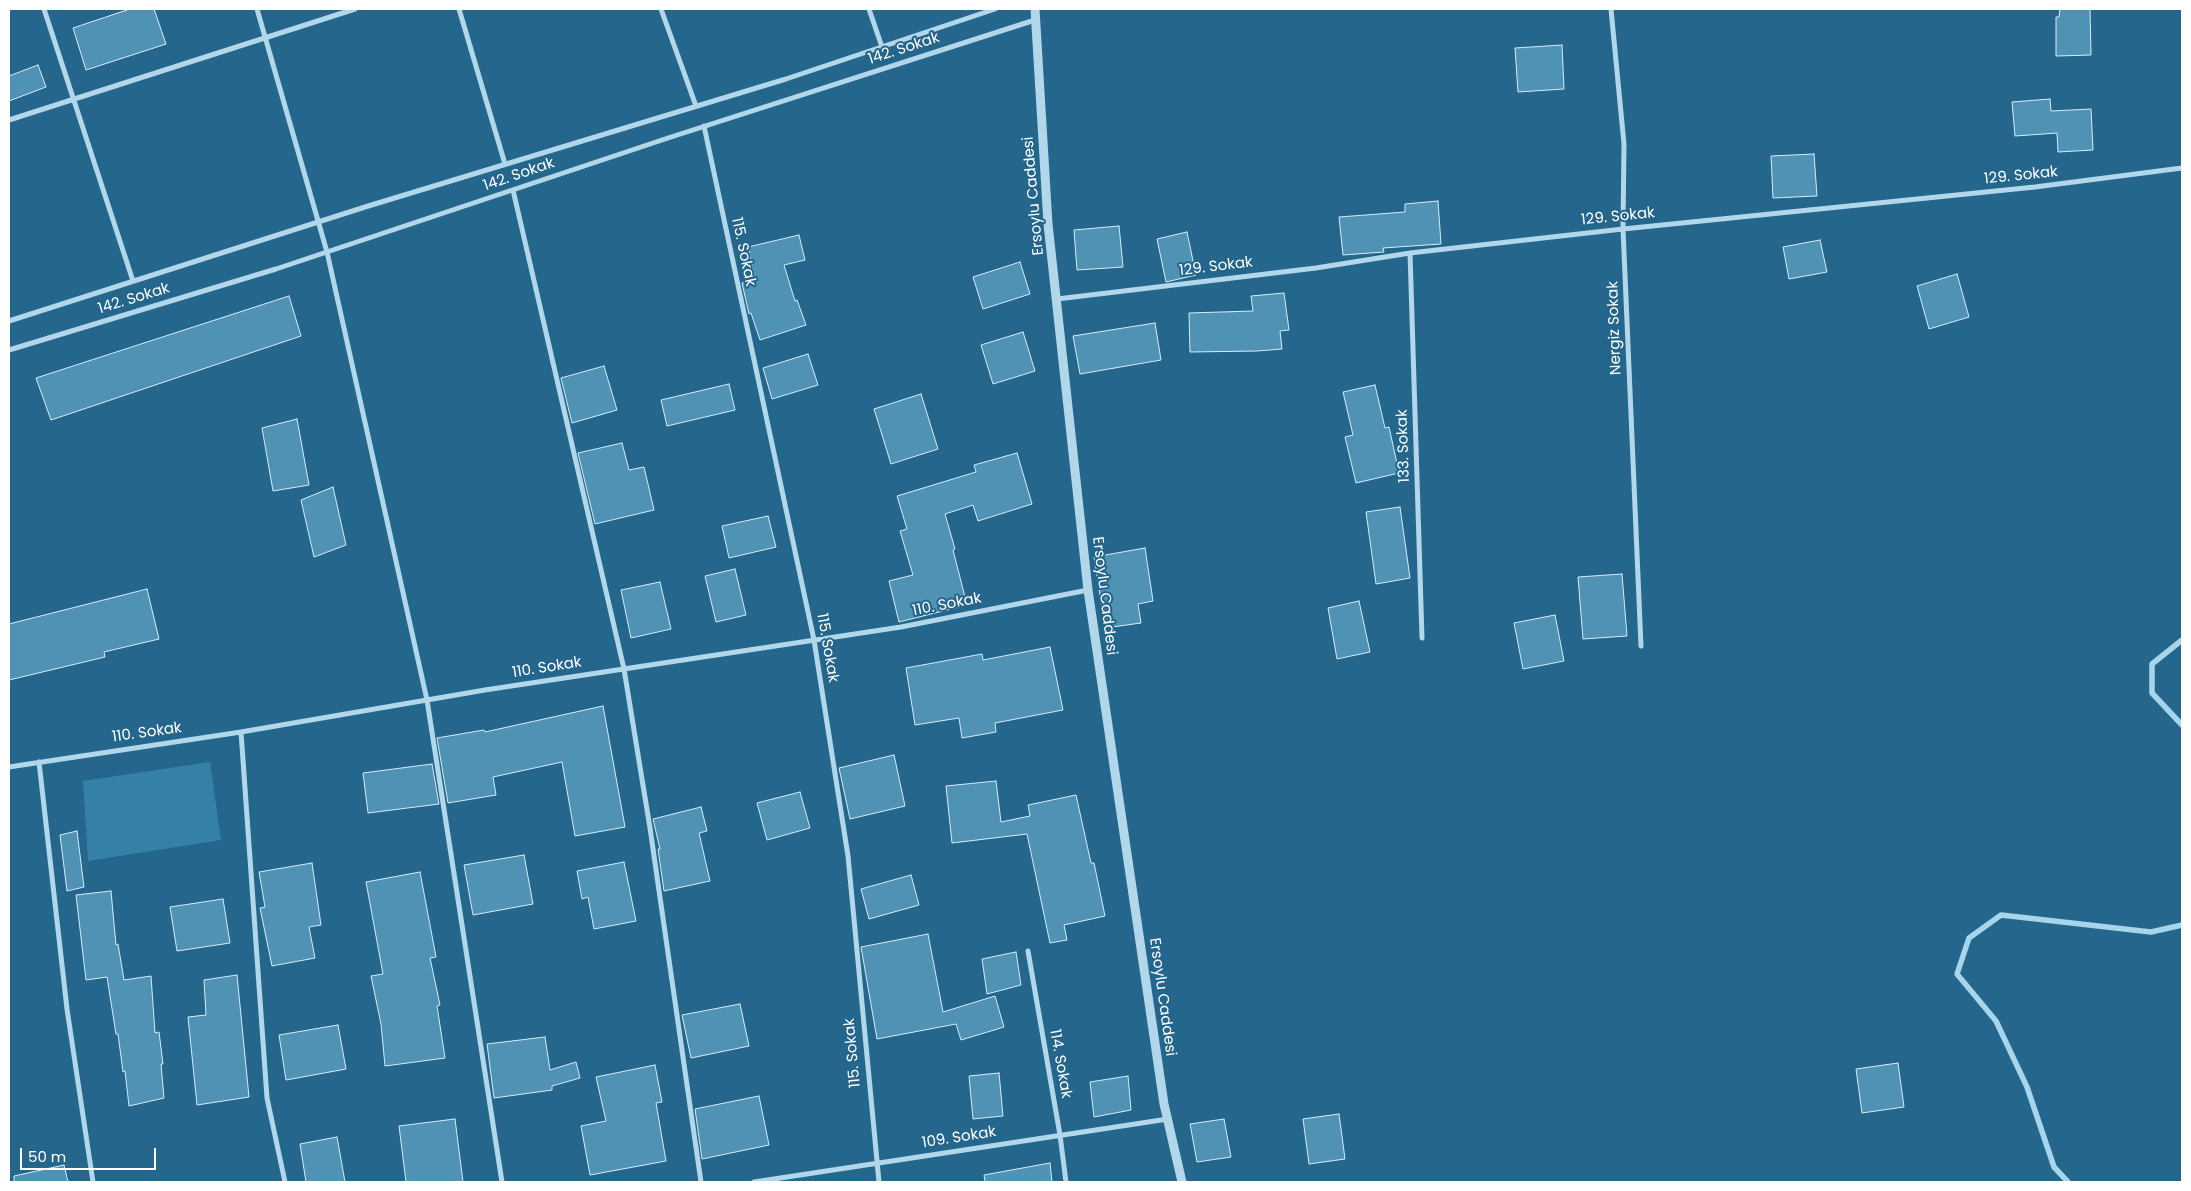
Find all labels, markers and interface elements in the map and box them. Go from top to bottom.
street label: 142. Sokak [866,29,942,69]
street label: Ersoylu Caddesi [1020,136,1048,256]
street label: 142. Sokak [481,154,557,196]
street label: 129. Sokak [1983,163,2059,189]
street label: 129. Sokak [1580,204,1656,230]
street label: 115. Sokak [727,216,759,288]
street label: 129. Sokak [1178,254,1254,280]
street label: 142. Sokak [96,280,172,318]
street label: Nergiz Sokak [1604,281,1626,375]
street label: 133. Sokak [1394,409,1414,483]
street label: Ersoylu Caddesi [1088,536,1120,656]
street label: 110. Sokak [911,589,983,621]
street label: 115. Sokak [812,612,842,684]
street label: 110. Sokak [511,654,583,682]
street label: 110. Sokak [111,719,183,747]
street label: Ersoylu Caddesi [1145,937,1179,1057]
street label: 115. Sokak [841,1017,865,1089]
street label: 114. Sokak [1045,1028,1075,1100]
street label: 109. Sokak [921,1123,997,1153]
scale bar [22,1138,159,1170]
text: 50 m [28,1146,66,1167]

